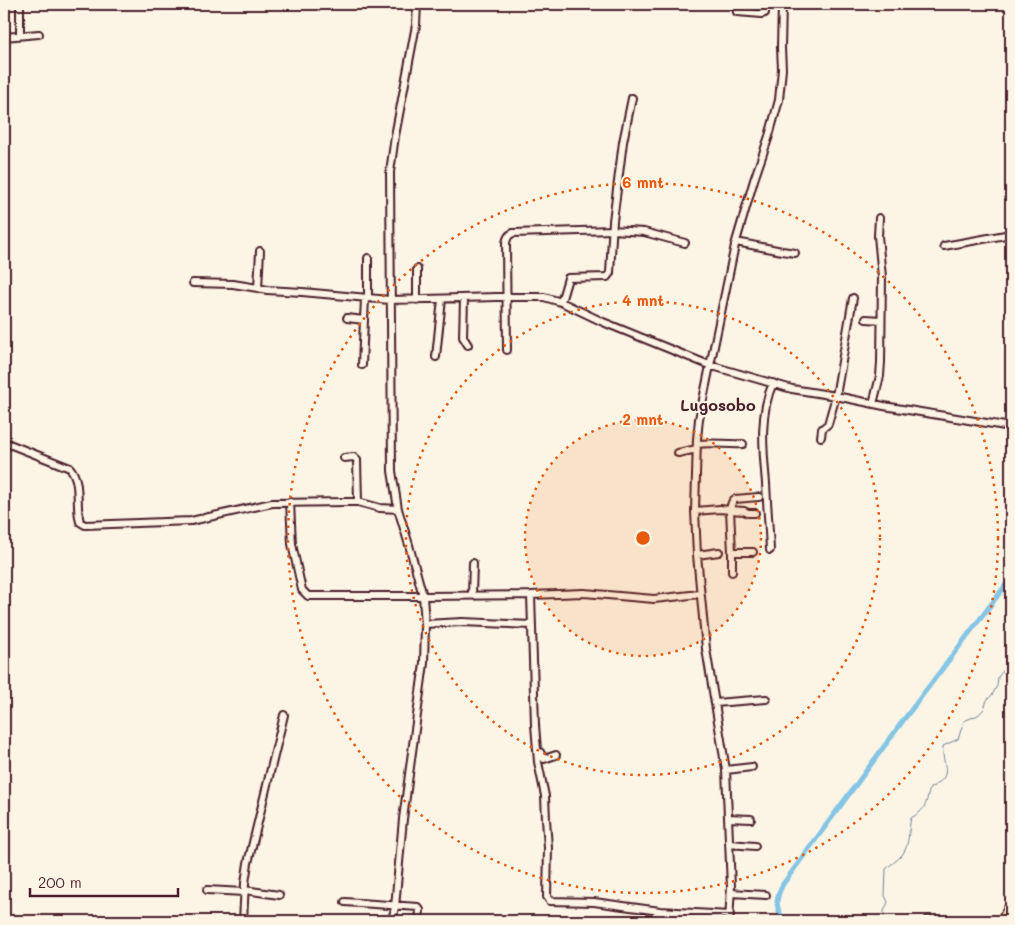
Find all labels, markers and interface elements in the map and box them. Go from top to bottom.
text: 6 mnt [622,172,664,192]
text: 4 mnt [622,290,664,310]
district label: Lugosobo [680,394,756,415]
text: 2 mnt [623,409,664,429]
centre of rings [634,529,652,547]
scale bar [30,865,178,897]
text: 200 m [38,872,82,892]

